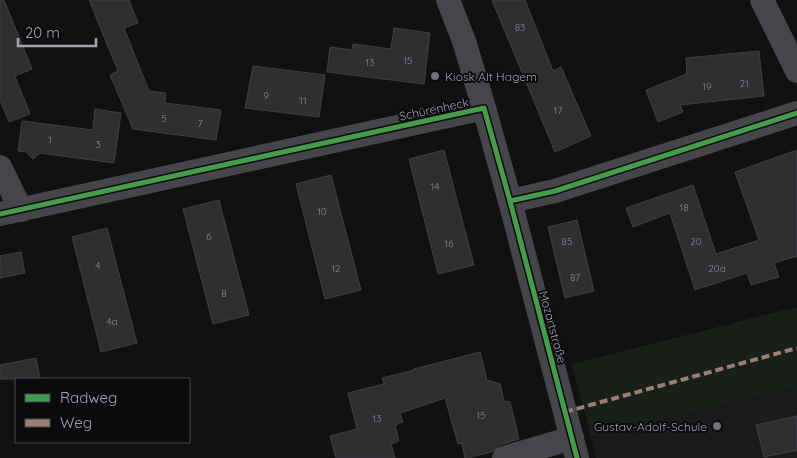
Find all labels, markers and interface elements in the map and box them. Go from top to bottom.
scale bar [18,15,95,47]
house number: 83 [515,21,525,34]
text: 20 m [25,23,60,42]
house number: 15 [403,54,413,67]
house number: 13 [366,56,374,69]
place label: Kiosk Alt Hagem [445,69,537,84]
marker: Kiosk Alt Hagem [429,70,441,82]
house number: 21 [739,77,749,90]
house number: 19 [702,80,712,93]
house number: 9 [263,89,269,102]
house number: 11 [299,94,307,107]
street label: Schürenheck [398,94,470,124]
house number: 17 [554,104,562,117]
house number: 5 [161,112,167,125]
house number: 7 [197,117,203,130]
house number: 1 [48,133,52,146]
house number: 3 [95,138,101,151]
house number: 14 [431,180,439,193]
house number: 18 [679,201,689,214]
house number: 10 [317,205,327,218]
house number: 6 [206,230,212,243]
house number: 85 [562,235,572,248]
house number: 20 [690,235,702,248]
house number: 16 [444,237,454,250]
house number: 4 [95,259,101,272]
house number: 12 [331,262,341,275]
house number: 20a [708,262,726,275]
house number: 87 [570,271,580,284]
house number: 8 [221,287,227,300]
street label: Mozartstraße [536,289,570,365]
house number: 4a [106,315,118,328]
legend [15,378,190,443]
text: Radweg [60,388,117,407]
house number: 15 [476,409,486,422]
house number: 13 [373,412,381,425]
text: Weg [60,413,92,432]
place label: Gustav-Adolf-Schule [594,419,707,434]
marker: Gustav-Adolf-Schule [711,420,723,432]

